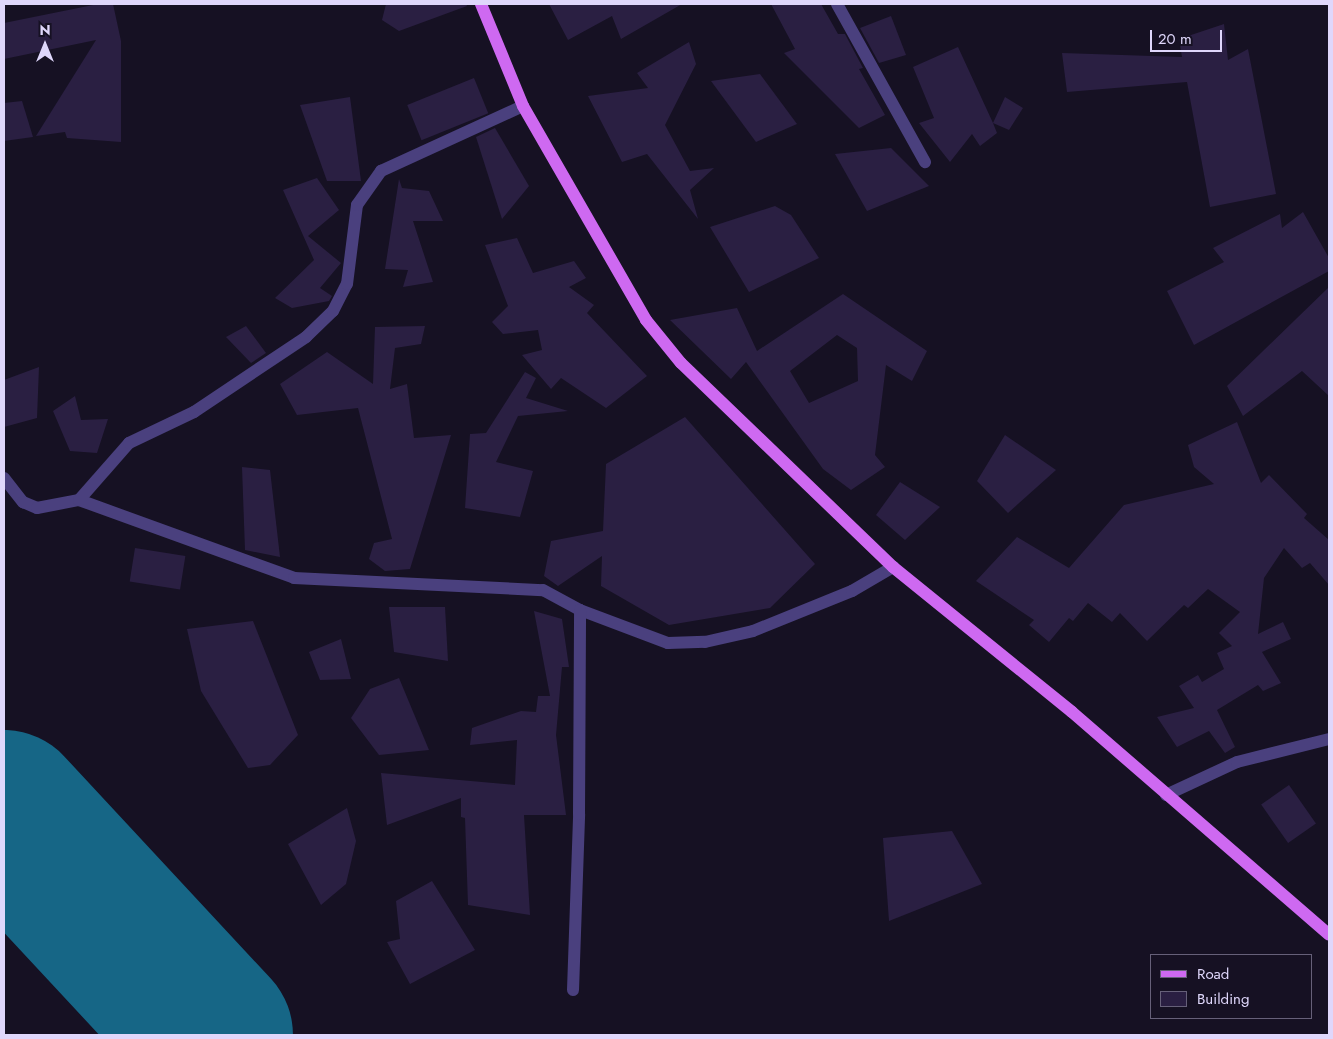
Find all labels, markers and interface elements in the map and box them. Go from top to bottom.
north arrow [20,20,70,70]
text: N [39,20,51,40]
scale bar [1153,20,1226,52]
text: 20 m [1158,28,1192,50]
legend [1150,954,1313,1019]
text: Road [1197,963,1229,985]
text: Building [1197,988,1249,1010]

